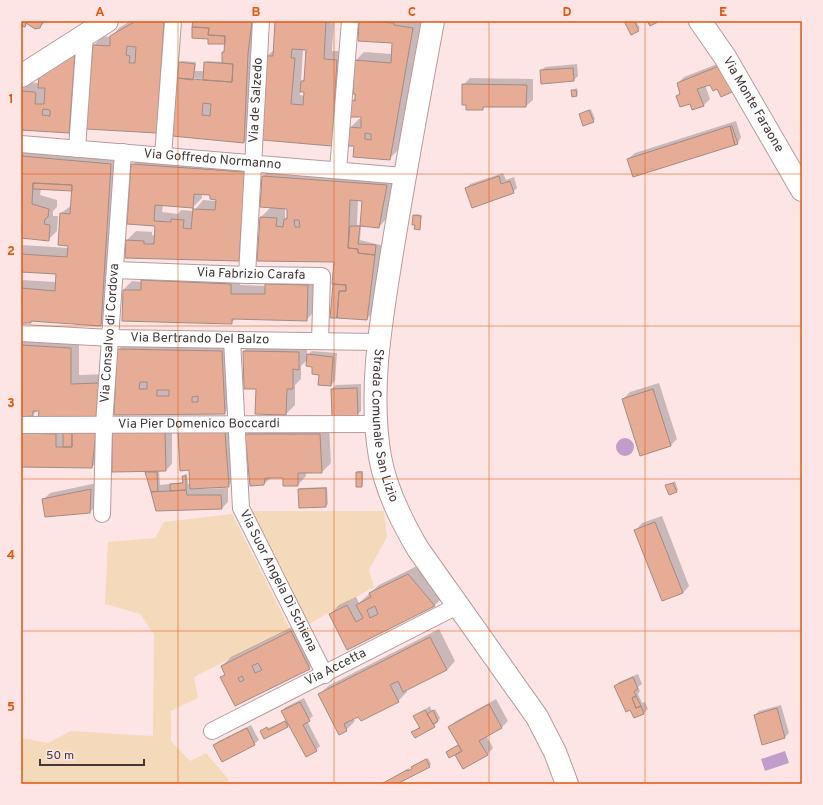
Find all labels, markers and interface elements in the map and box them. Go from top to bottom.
text: A [95,5,105,21]
text: B [252,5,261,21]
text: C [408,5,416,21]
text: D [562,5,572,21]
text: E [719,5,727,21]
street label: Via Monte Faraone [719,54,787,156]
street label: Via de Salzedo [246,57,267,143]
text: 1 [8,92,14,108]
street label: Via Goffredo Normanno [143,146,282,174]
text: 2 [7,244,15,260]
street label: Via Consalvo di Cordova [98,263,123,403]
street label: Via Fabrizio Carafa [196,265,305,284]
street label: Via Bertrando Del Balzo [130,330,269,348]
street label: Strada Comunale San Lizio [367,348,401,505]
text: 3 [7,396,15,412]
street label: Via Pier Domenico Boccardi [118,416,280,433]
street label: Via Suor Angela Di Schiena [235,507,320,655]
text: 4 [7,548,15,564]
street label: Via Accetta [303,646,369,690]
text: 5 [7,700,15,716]
scale bar [40,741,144,767]
text: 50 m [46,748,74,764]

